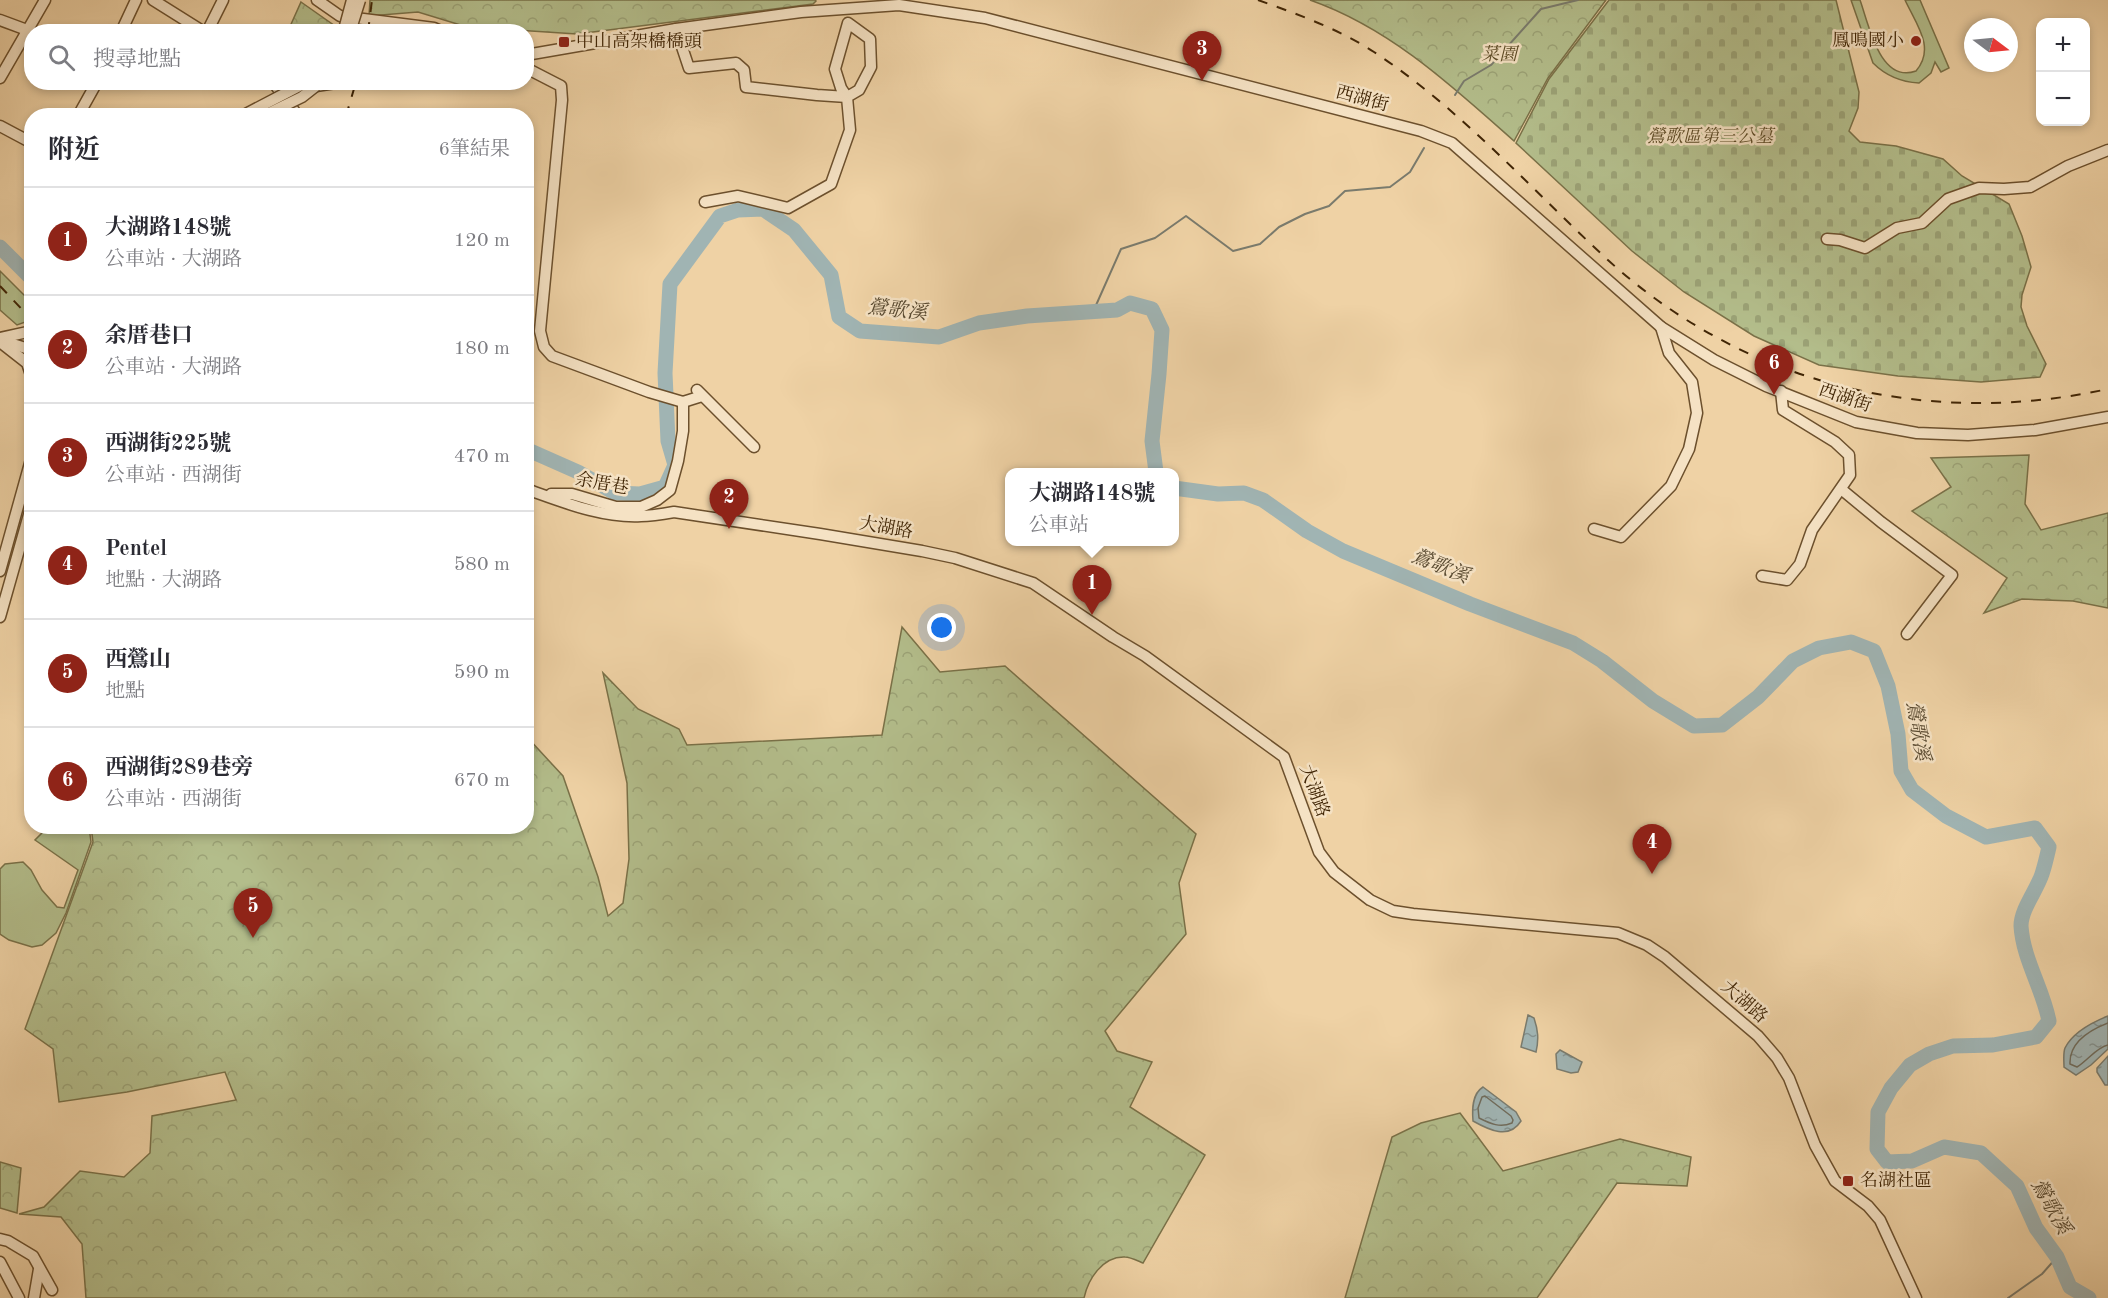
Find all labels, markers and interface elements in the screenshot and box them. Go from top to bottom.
north arrow [1964,18,2018,72]
map controls [2036,18,2090,126]
button: + [2036,18,2090,72]
search box [24,24,534,90]
place label: 鳳鳴國小 [1832,30,1904,50]
place label: 中山高架橋橋頭 [576,31,702,51]
pin: 3 [1182,32,1222,81]
marker: 鳳鳴國小 [1909,34,1923,48]
marker: 中山高架橋橋頭 [557,35,571,49]
icon: search [45,41,78,74]
park label: 菜園 [1481,44,1520,64]
text: 搜尋地點 [93,49,181,71]
button: − [2036,72,2090,126]
street label: 西湖街 [1334,81,1391,115]
park label: 鶯歌區第三公墓 [1647,126,1776,146]
text: 附近 [48,138,100,164]
text: 6筆結果 [438,140,510,160]
text: 大湖路148號 [105,217,231,239]
text: 1 [62,231,73,251]
text: 120 m [454,231,510,251]
text: 公車站 · 大湖路 [105,250,242,270]
water label: 鶯歌溪 [866,296,930,324]
text: 余厝巷口 [105,325,193,347]
text: 2 [62,339,73,359]
text: 180 m [454,339,510,359]
pin: 6 [1754,346,1794,395]
text: 公車站 · 大湖路 [105,358,242,378]
street label: 西湖街 [1817,379,1874,415]
text: 西湖街225號 [105,433,231,455]
text: 3 [62,447,73,467]
text: 470 m [454,447,510,467]
text: 公車站 · 西湖街 [105,466,242,486]
street label: 余厝巷 [574,468,630,498]
popup [1005,468,1179,546]
pin: 2 [710,480,748,529]
text: 大湖路148號 [1029,483,1155,505]
street label: 大湖路 [858,512,914,542]
text: 公車站 [1029,516,1089,536]
text: Pentel [105,538,167,560]
water label: 鶯歌溪 [1408,545,1474,588]
text: 4 [62,555,73,575]
text: 580 m [454,555,510,575]
pin: 1 [1072,566,1112,615]
text: 地點 · 大湖路 [105,571,222,591]
your location [927,613,956,642]
text: 西鶯山 [105,649,171,671]
text: 5 [62,663,73,683]
text: 590 m [454,663,510,683]
text: 地點 [105,682,145,702]
water label: 鶯歌溪 [1902,699,1934,764]
text: 西湖街289巷旁 [105,757,253,779]
street label: 大湖路 [1296,762,1334,819]
text: 6 [62,771,73,791]
text: 670 m [454,771,510,791]
text: 公車站 · 西湖街 [105,790,242,810]
pin: 4 [1632,824,1672,874]
pin: 5 [234,888,272,938]
street label: 大湖路 [1718,976,1772,1027]
place label: 名湖社區 [1860,1170,1932,1190]
marker: 名湖社區 [1841,1174,1855,1188]
water label: 鶯歌溪 [2027,1175,2076,1240]

